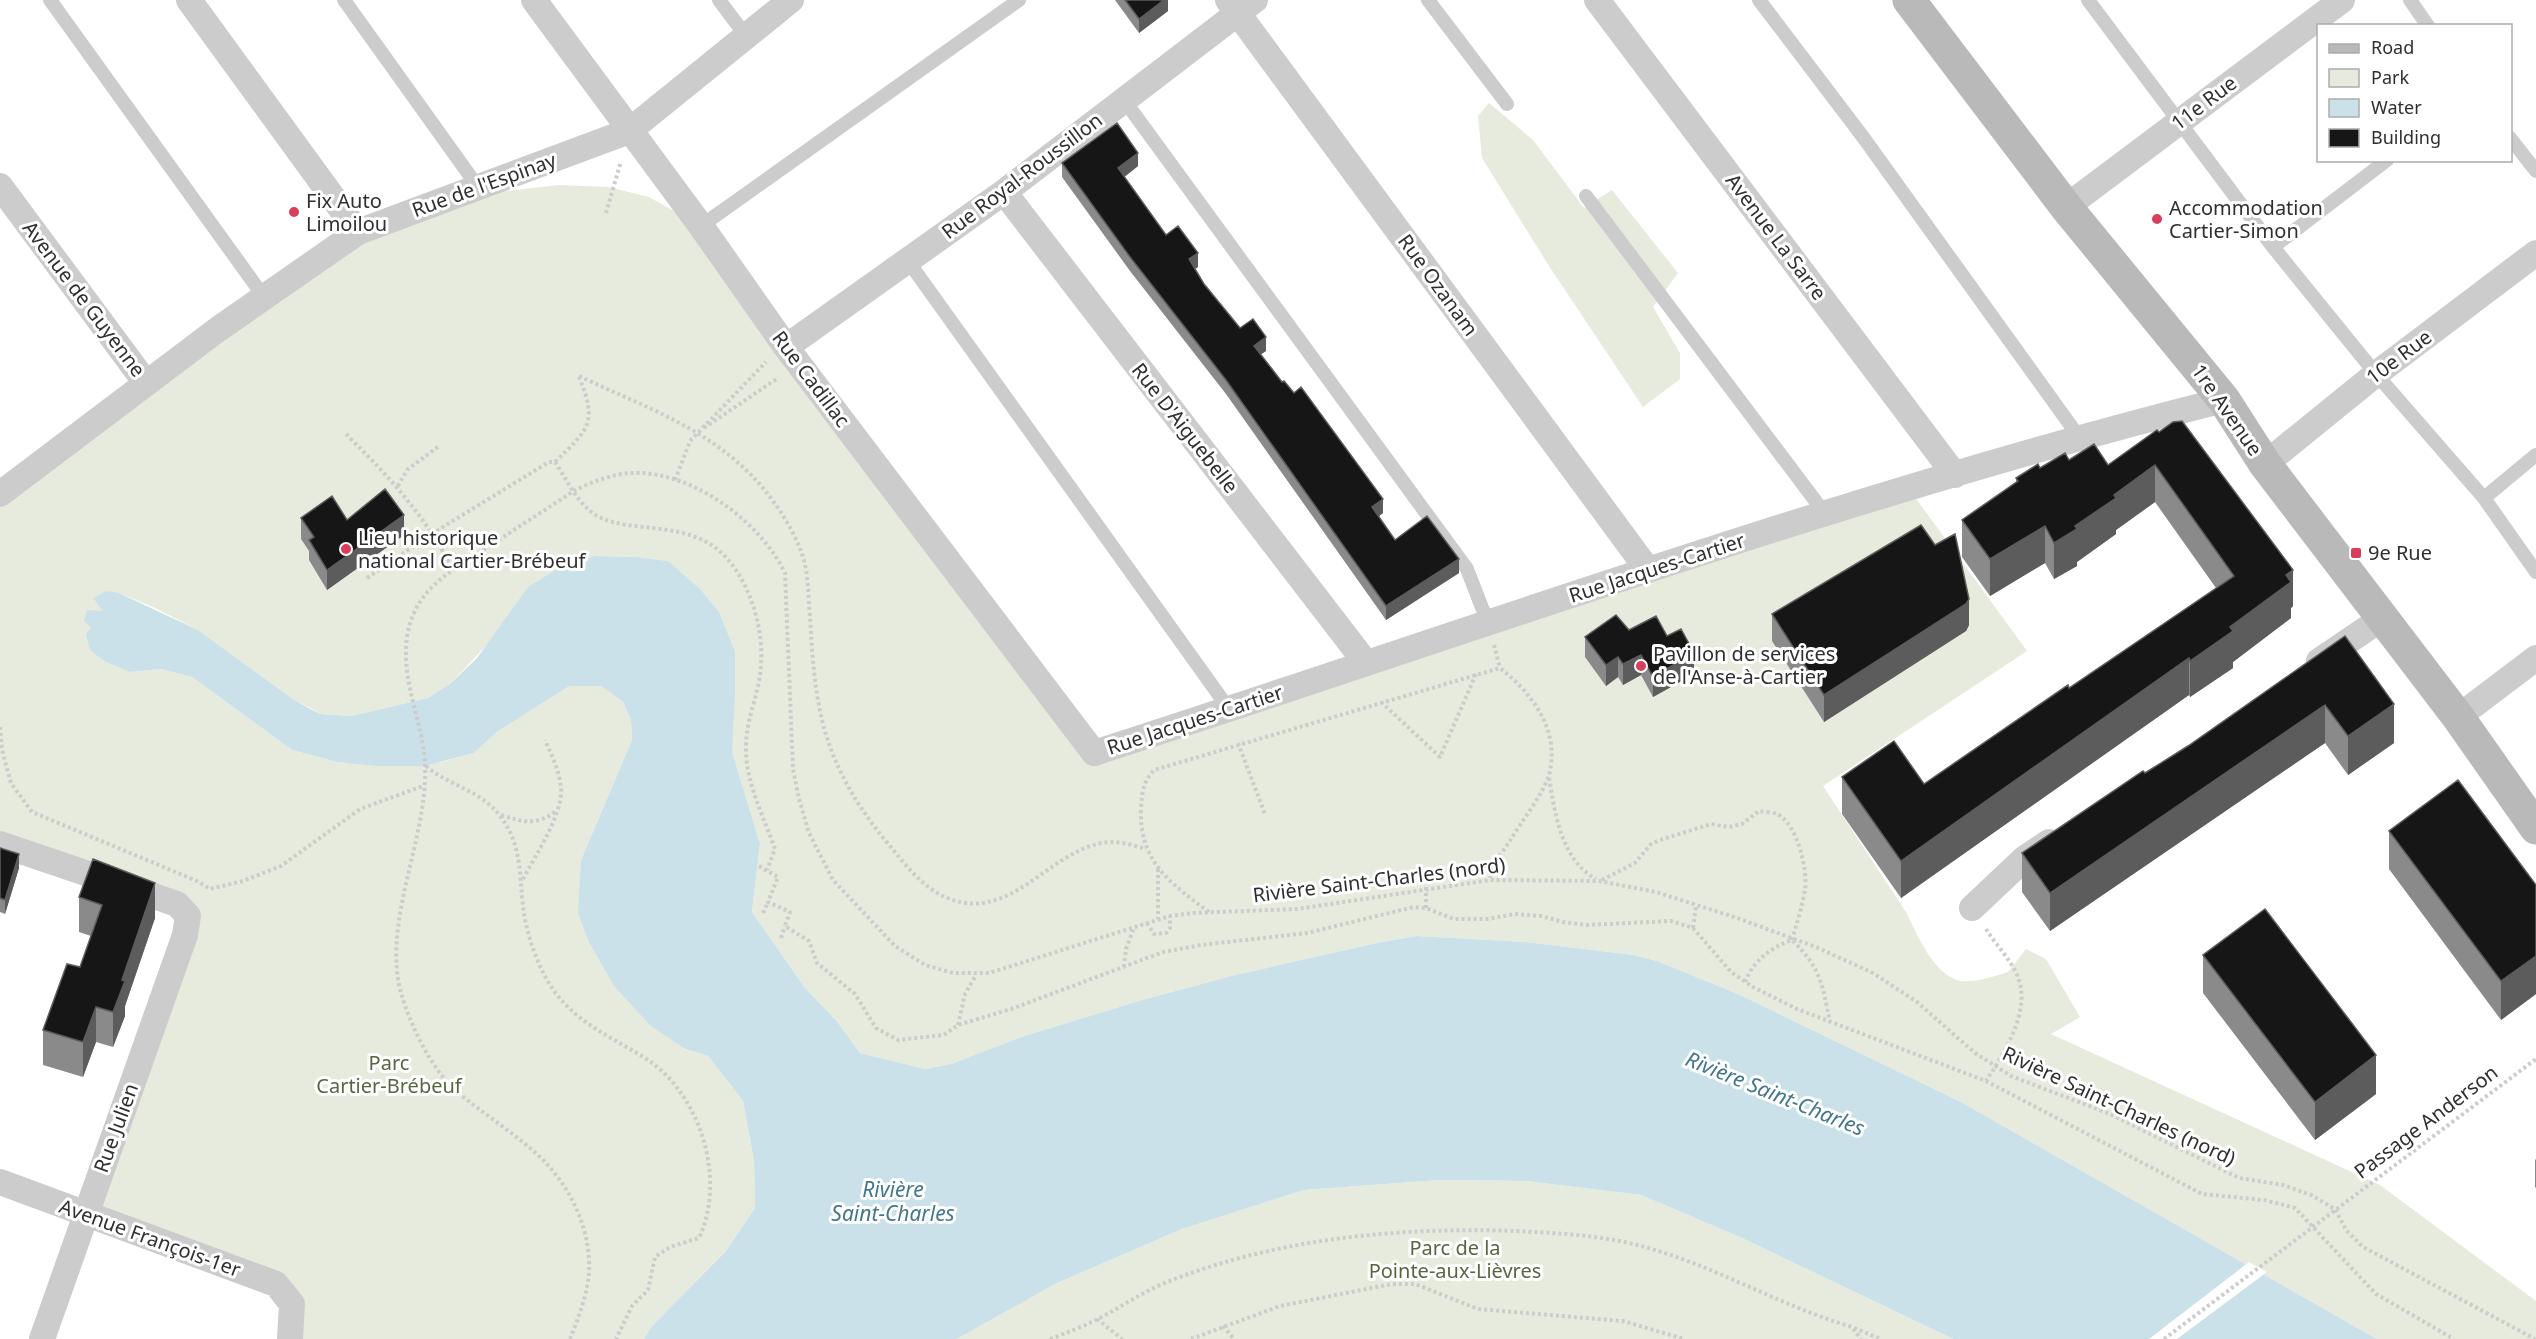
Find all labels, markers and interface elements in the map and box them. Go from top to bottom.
legend [2317,24,2512,162]
text: Road [2371,35,2414,59]
text: Park [2371,65,2409,89]
street label: 11e Rue [2165,69,2242,136]
text: Water [2371,95,2422,119]
street label: Rue Royal-Roussillon [936,106,1107,245]
text: Building [2371,125,2441,149]
street label: Rue de l'Espinay [408,146,560,223]
street label: Avenue La Sarre [1720,168,1833,305]
place label: Fix Auto Limoilou [306,187,387,237]
place label: Accommodation Cartier-Simon [2169,194,2323,244]
marker: Fix Auto Limoilou [287,205,301,219]
marker: Accommodation Cartier-Simon [2150,212,2164,226]
street label: Avenue de Guyenne [17,215,152,382]
street label: Rue Ozanam [1392,228,1485,341]
street label: 10e Rue [2360,323,2437,390]
street label: Rue Cadillac [766,325,856,432]
street label: Rue D'Aiguebelle [1126,357,1245,498]
street label: 1re Avenue [2186,359,2269,461]
place label: Lieu historique national Cartier-Brébeuf [358,524,587,574]
street label: Rue Jacques-Cartier [1565,526,1748,609]
place label: 9e Rue [2368,539,2432,566]
marker: Lieu historique national Cartier-Brébeuf [339,542,353,556]
marker: 9e Rue [2349,546,2363,560]
place label: Pavillon de services de l'Anse-à-Cartier [1653,640,1835,690]
marker: Pavillon de services de l'Anse-à-Cartier [1634,659,1648,673]
street label: Rue Jacques-Cartier [1103,678,1286,761]
street label: Rivière Saint-Charles (nord) [1251,851,1507,908]
street label: Rivière Saint-Charles (nord) [1998,1040,2240,1172]
water label: Rivière Saint-Charles [1682,1044,1869,1142]
park label: Parc Cartier-Brébeuf [316,1049,463,1099]
street label: Passage Anderson [2348,1059,2503,1185]
street label: Rue Julien [87,1079,144,1176]
water label: Rivière Saint-Charles [831,1175,955,1227]
street label: Avenue François-1er [56,1192,245,1283]
park label: Parc de la Pointe-aux-Lièvres [1369,1234,1541,1284]

